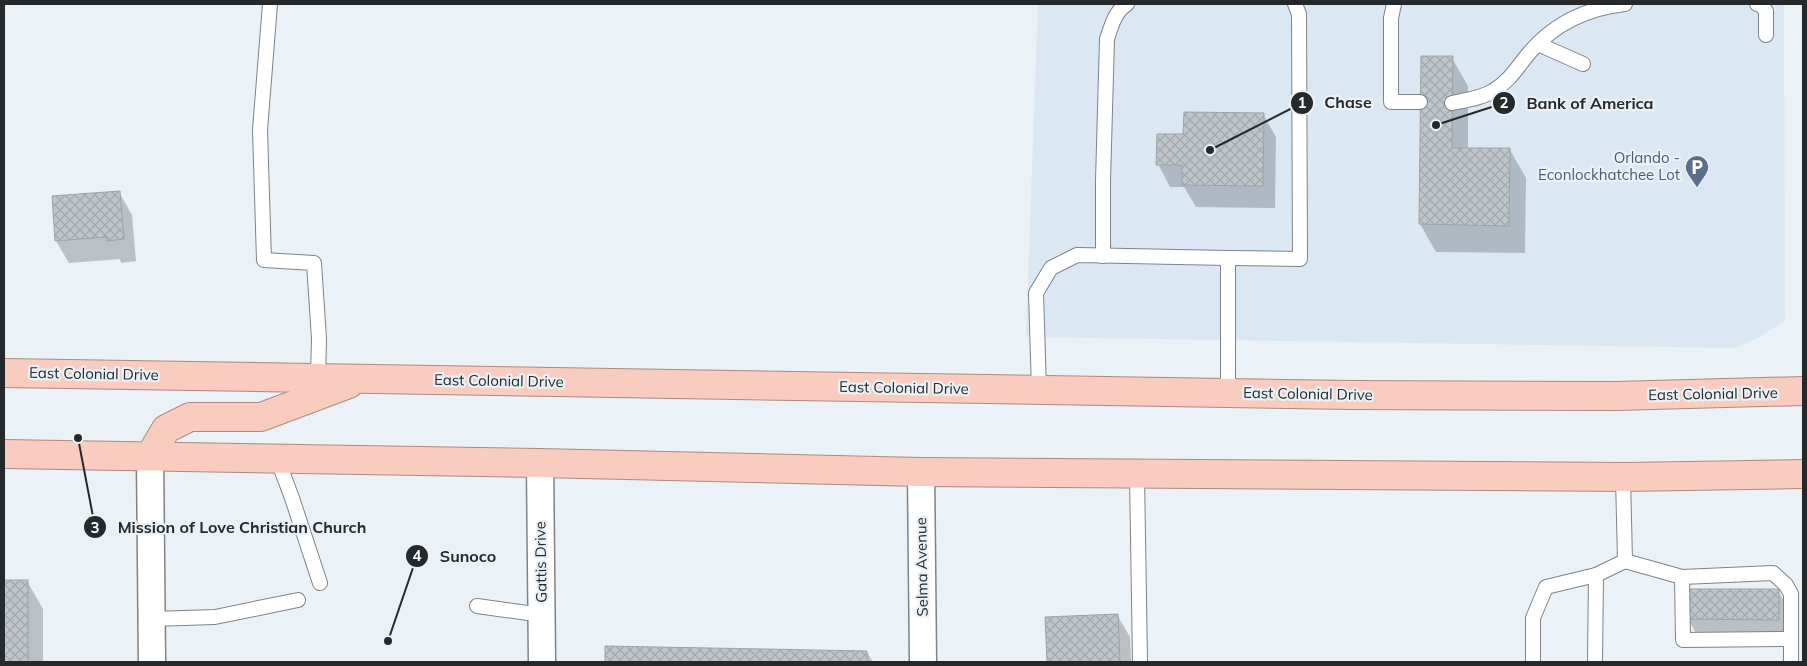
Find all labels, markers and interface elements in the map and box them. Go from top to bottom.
callout: Chase [1289,87,1382,118]
callout: Bank of America [1492,88,1664,119]
text: Chase [1324,92,1372,112]
text: 1 [1297,93,1307,112]
text: 2 [1499,93,1509,112]
text: Bank of America [1526,93,1654,113]
place label: Orlando - Econlockhatchee Lot [1538,148,1680,184]
parking icon: Orlando - Econlockhatchee Lot [1684,154,1710,188]
street label: East Colonial Drive [29,363,159,384]
street label: East Colonial Drive [434,370,564,391]
street label: East Colonial Drive [839,377,969,398]
street label: East Colonial Drive [1243,383,1373,404]
street label: East Colonial Drive [1648,383,1778,404]
callout: Mission of Love Christian Church [83,512,377,543]
text: Mission of Love Christian Church [118,517,366,537]
street label: Selma Avenue [911,517,932,617]
text: 3 [90,518,100,537]
street label: Gattis Drive [530,521,551,603]
callout: Sunoco [404,541,506,572]
text: 4 [412,546,422,565]
text: Sunoco [440,546,496,566]

